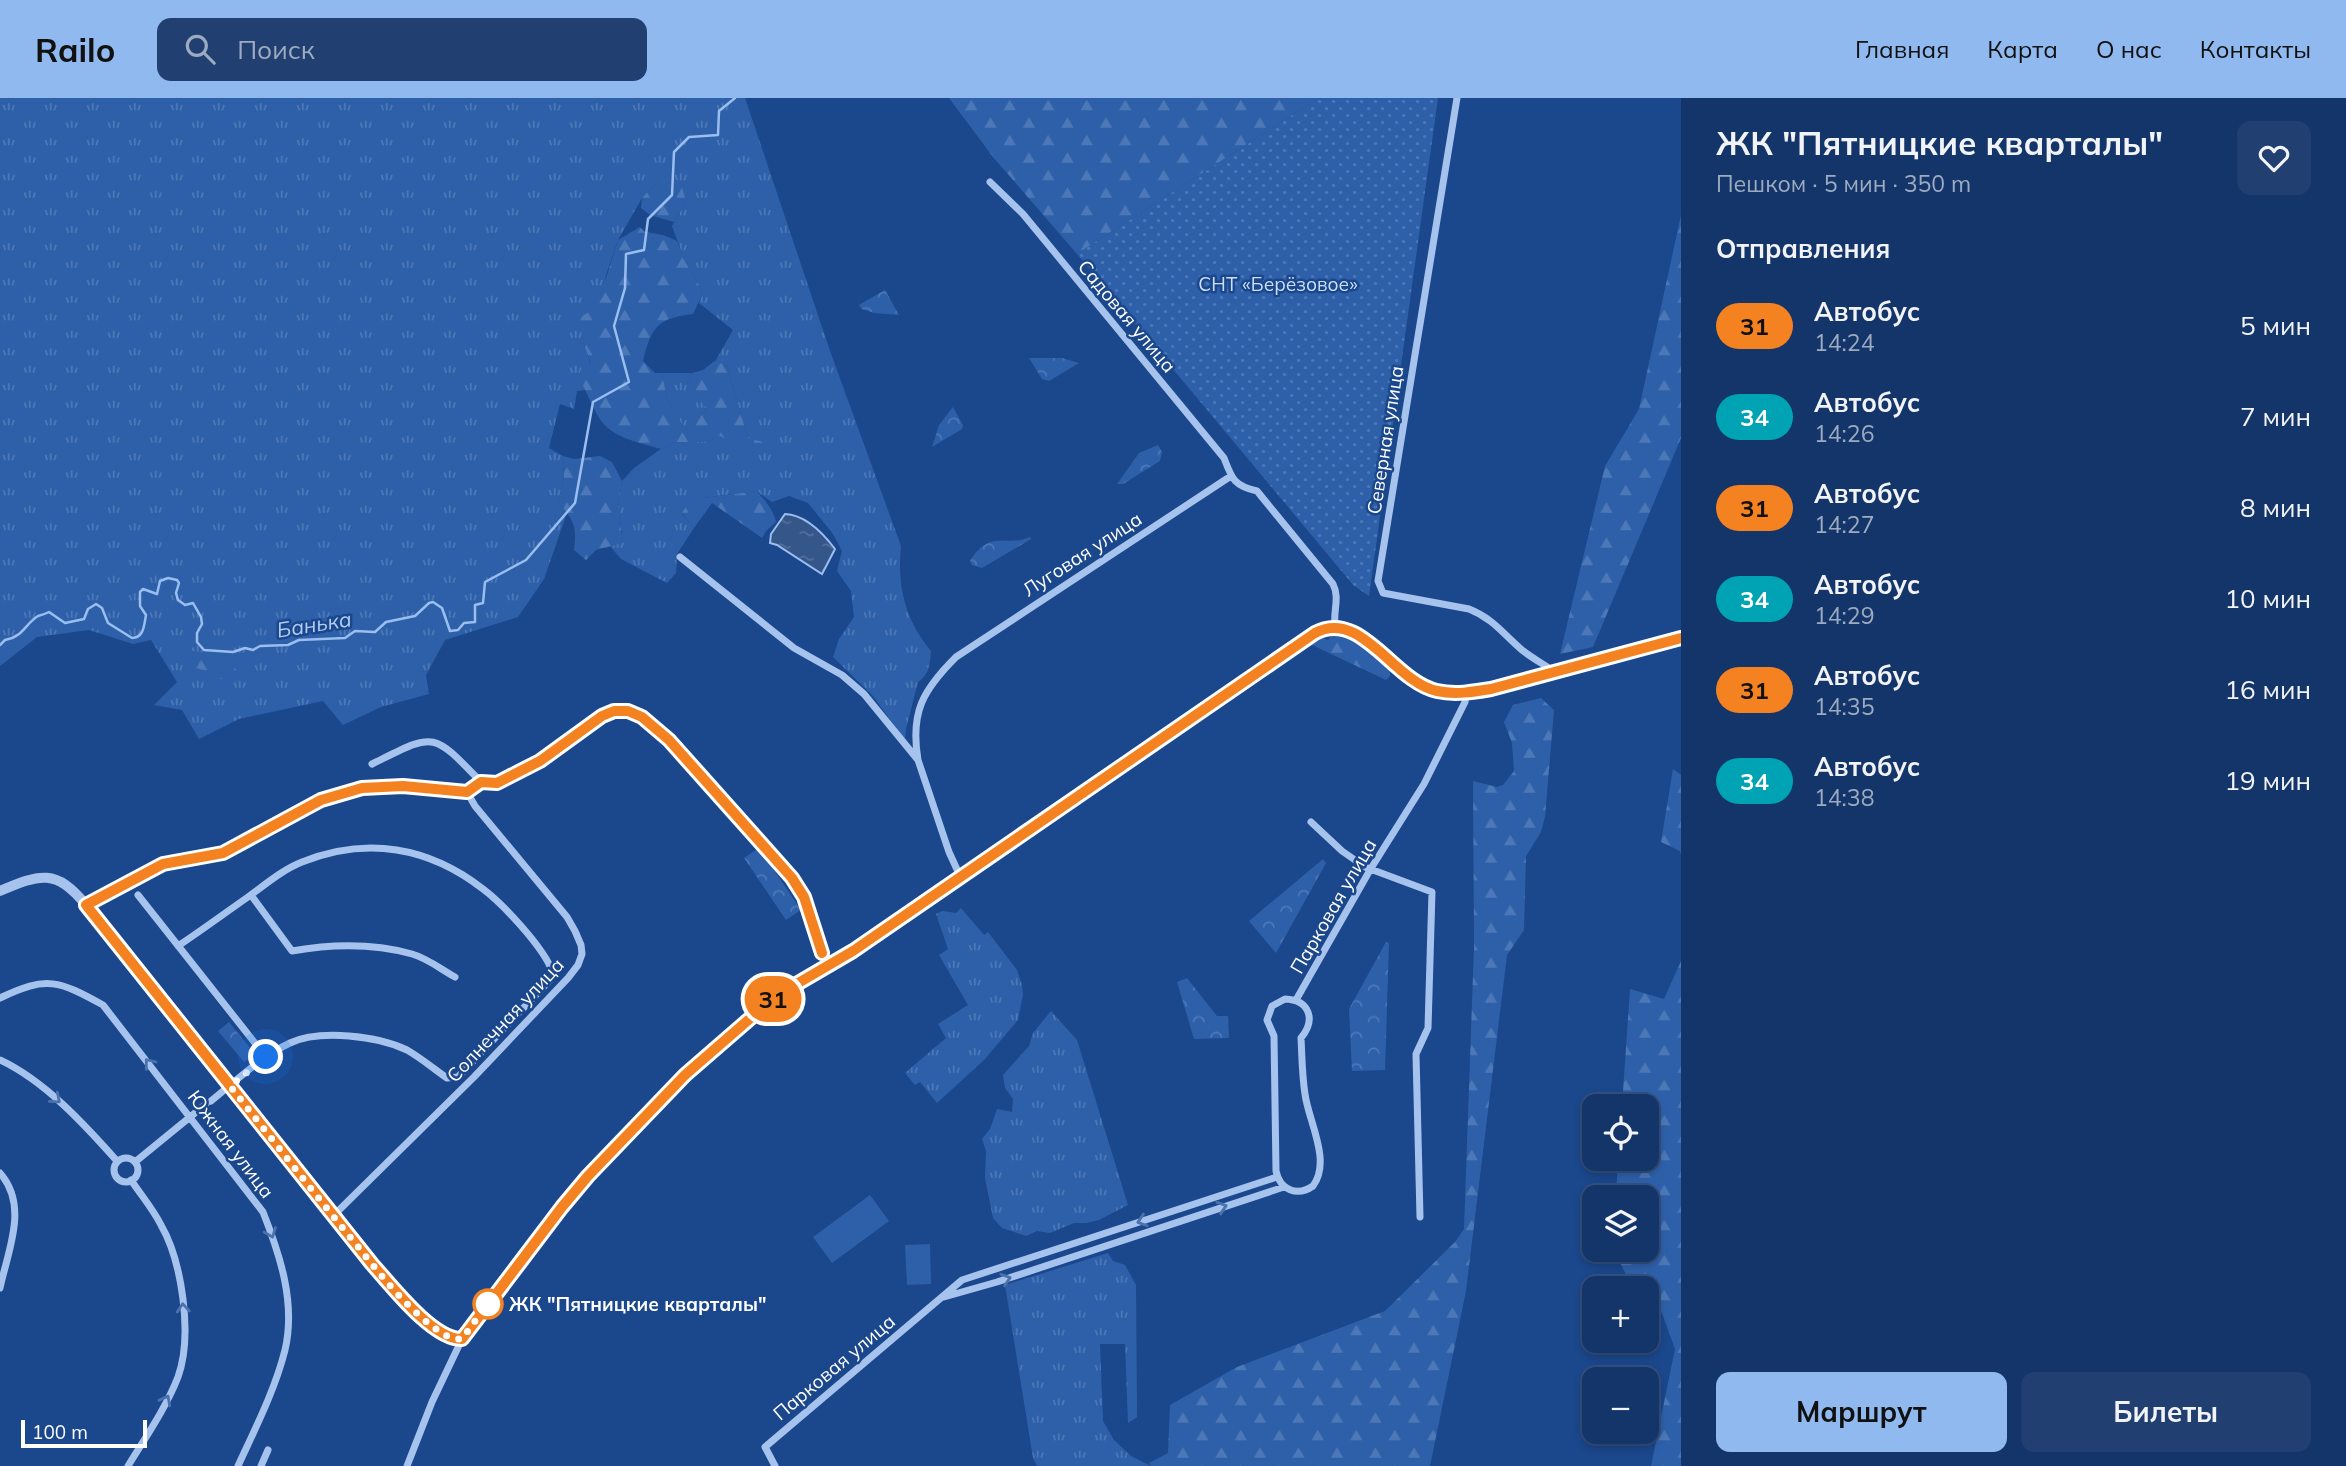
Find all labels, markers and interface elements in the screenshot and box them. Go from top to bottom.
search box [157,18,647,81]
text: Railo [35,29,115,70]
icon: search [181,30,219,68]
text: Поиск [237,33,315,66]
text: Главная [1855,34,1949,64]
text: Карта [1987,34,2058,64]
text: О нас [2096,34,2162,64]
text: Контакты [2200,34,2311,64]
button: heart [2237,121,2311,195]
text: ЖК "Пятницкие кварталы" [1716,122,2163,163]
text: Пешком · 5 мин · 350 m [1716,169,1971,198]
text: Отправления [1716,232,1890,265]
street label: Садовая улица [1073,255,1181,377]
park label: СНТ «Берёзовое» [1198,272,1358,296]
text: Автобус [1814,295,1920,328]
text: 5 мин [2240,309,2311,342]
text: 31 [1740,311,1769,341]
text: 14:24 [1814,328,1874,357]
street label: Северная улица [1361,364,1409,516]
text: Автобус [1814,386,1920,419]
text: 7 мин [2240,400,2311,433]
text: 34 [1740,402,1769,432]
text: 14:26 [1814,419,1874,448]
text: Автобус [1814,477,1920,510]
text: 8 мин [2240,491,2311,524]
text: 31 [1740,493,1769,523]
street label: Луговая улица [1018,507,1146,601]
text: 14:27 [1814,510,1874,539]
text: Автобус [1814,568,1920,601]
text: 10 мин [2224,582,2311,615]
text: 34 [1740,584,1769,614]
text: 14:29 [1814,601,1874,630]
water label: Банька [275,605,353,643]
text: Автобус [1814,659,1920,692]
text: 16 мин [2224,673,2311,706]
text: 31 [1740,675,1769,705]
text: 14:35 [1814,692,1874,721]
text: Автобус [1814,750,1920,783]
text: 19 мин [2224,764,2311,797]
text: 34 [1740,766,1769,796]
text: 14:38 [1814,783,1874,812]
street label: Парковая улица [1285,834,1381,978]
street label: Солнечная улица [441,953,569,1087]
line badge: 31 [742,976,804,1022]
text: 31 [759,984,787,1014]
your location [248,1039,283,1074]
one-way arrow [144,1059,157,1071]
street label: Южная улица [183,1085,279,1203]
one-way arrow [47,1091,60,1103]
map controls [1582,1094,1659,1444]
button: locate [1582,1094,1659,1171]
button: layers [1582,1185,1659,1262]
one-way arrow [1215,1201,1227,1216]
one-way arrow [1137,1213,1149,1228]
one-way arrow [263,1226,277,1238]
one-way arrow [999,1273,1011,1287]
button: + [1582,1276,1659,1353]
marker: ЖК "Пятницкие кварталы" [473,1289,503,1319]
place label: ЖК "Пятницкие кварталы" [509,1292,766,1316]
one-way arrow [176,1302,191,1313]
street label: Парковая улица [768,1309,900,1425]
button: − [1582,1367,1659,1444]
button: Маршрут [1716,1372,2007,1452]
button: Билеты [2021,1372,2311,1452]
one-way arrow [158,1395,171,1407]
scale bar [21,1417,147,1449]
text: 100 m [32,1420,88,1444]

